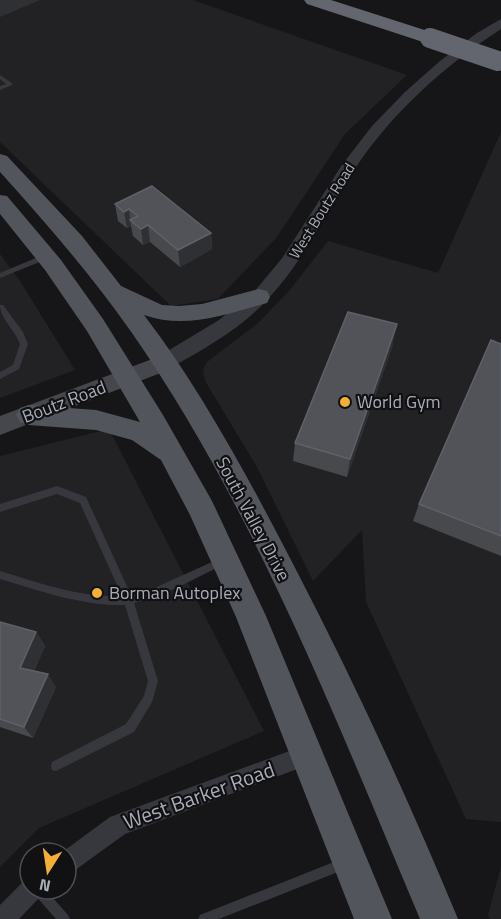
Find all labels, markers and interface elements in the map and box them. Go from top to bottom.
street label: West Boutz Road [283,158,360,263]
street label: Boutz Road [18,373,110,430]
place label: World Gym [357,388,441,415]
marker: World Gym [338,395,352,409]
street label: South Valley Drive [209,452,298,586]
place label: Borman Autoplex [109,579,240,606]
marker: Borman Autoplex [90,586,104,600]
street label: West Barker Road [118,753,279,837]
north arrow [18,841,78,901]
text: N [37,873,53,899]

